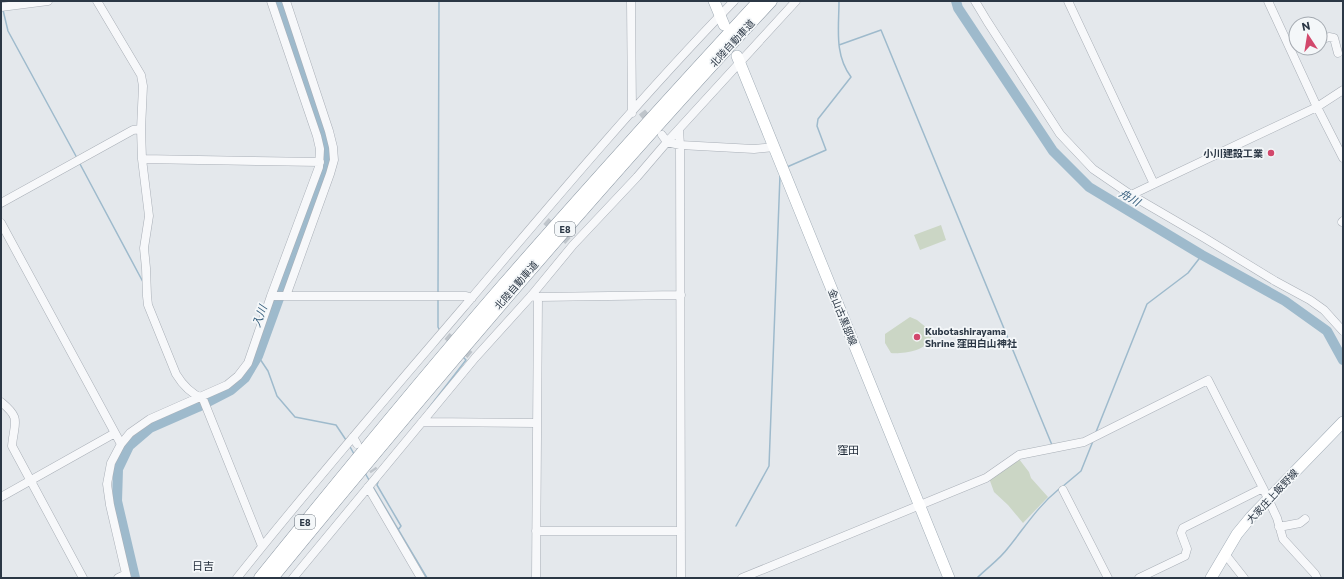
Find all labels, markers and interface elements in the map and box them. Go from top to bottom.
north arrow [1288,16,1328,56]
street label: 北陸自動車道 [707,17,757,69]
text: N [1300,19,1311,33]
place label: 小川建設工業 [1203,147,1263,159]
marker: 小川建設工業 [1266,148,1276,158]
water label: 舟川 [1117,186,1144,209]
road number: E8 [555,222,575,236]
street label: 北陸自動車道 [492,258,540,312]
street label: 金山古黒部線 [826,287,860,347]
water label: 入川 [249,303,269,329]
place label: Kubotashirayama Shrine 窪田白山神社 [925,325,1018,349]
marker: Kubotashirayama Shrine 窪田白山神社 [912,332,922,342]
district label: 窪田 [837,443,859,456]
street label: 大家庄上飯野線 [1244,466,1300,526]
road number: E8 [295,515,315,529]
district label: 日吉 [192,559,214,572]

